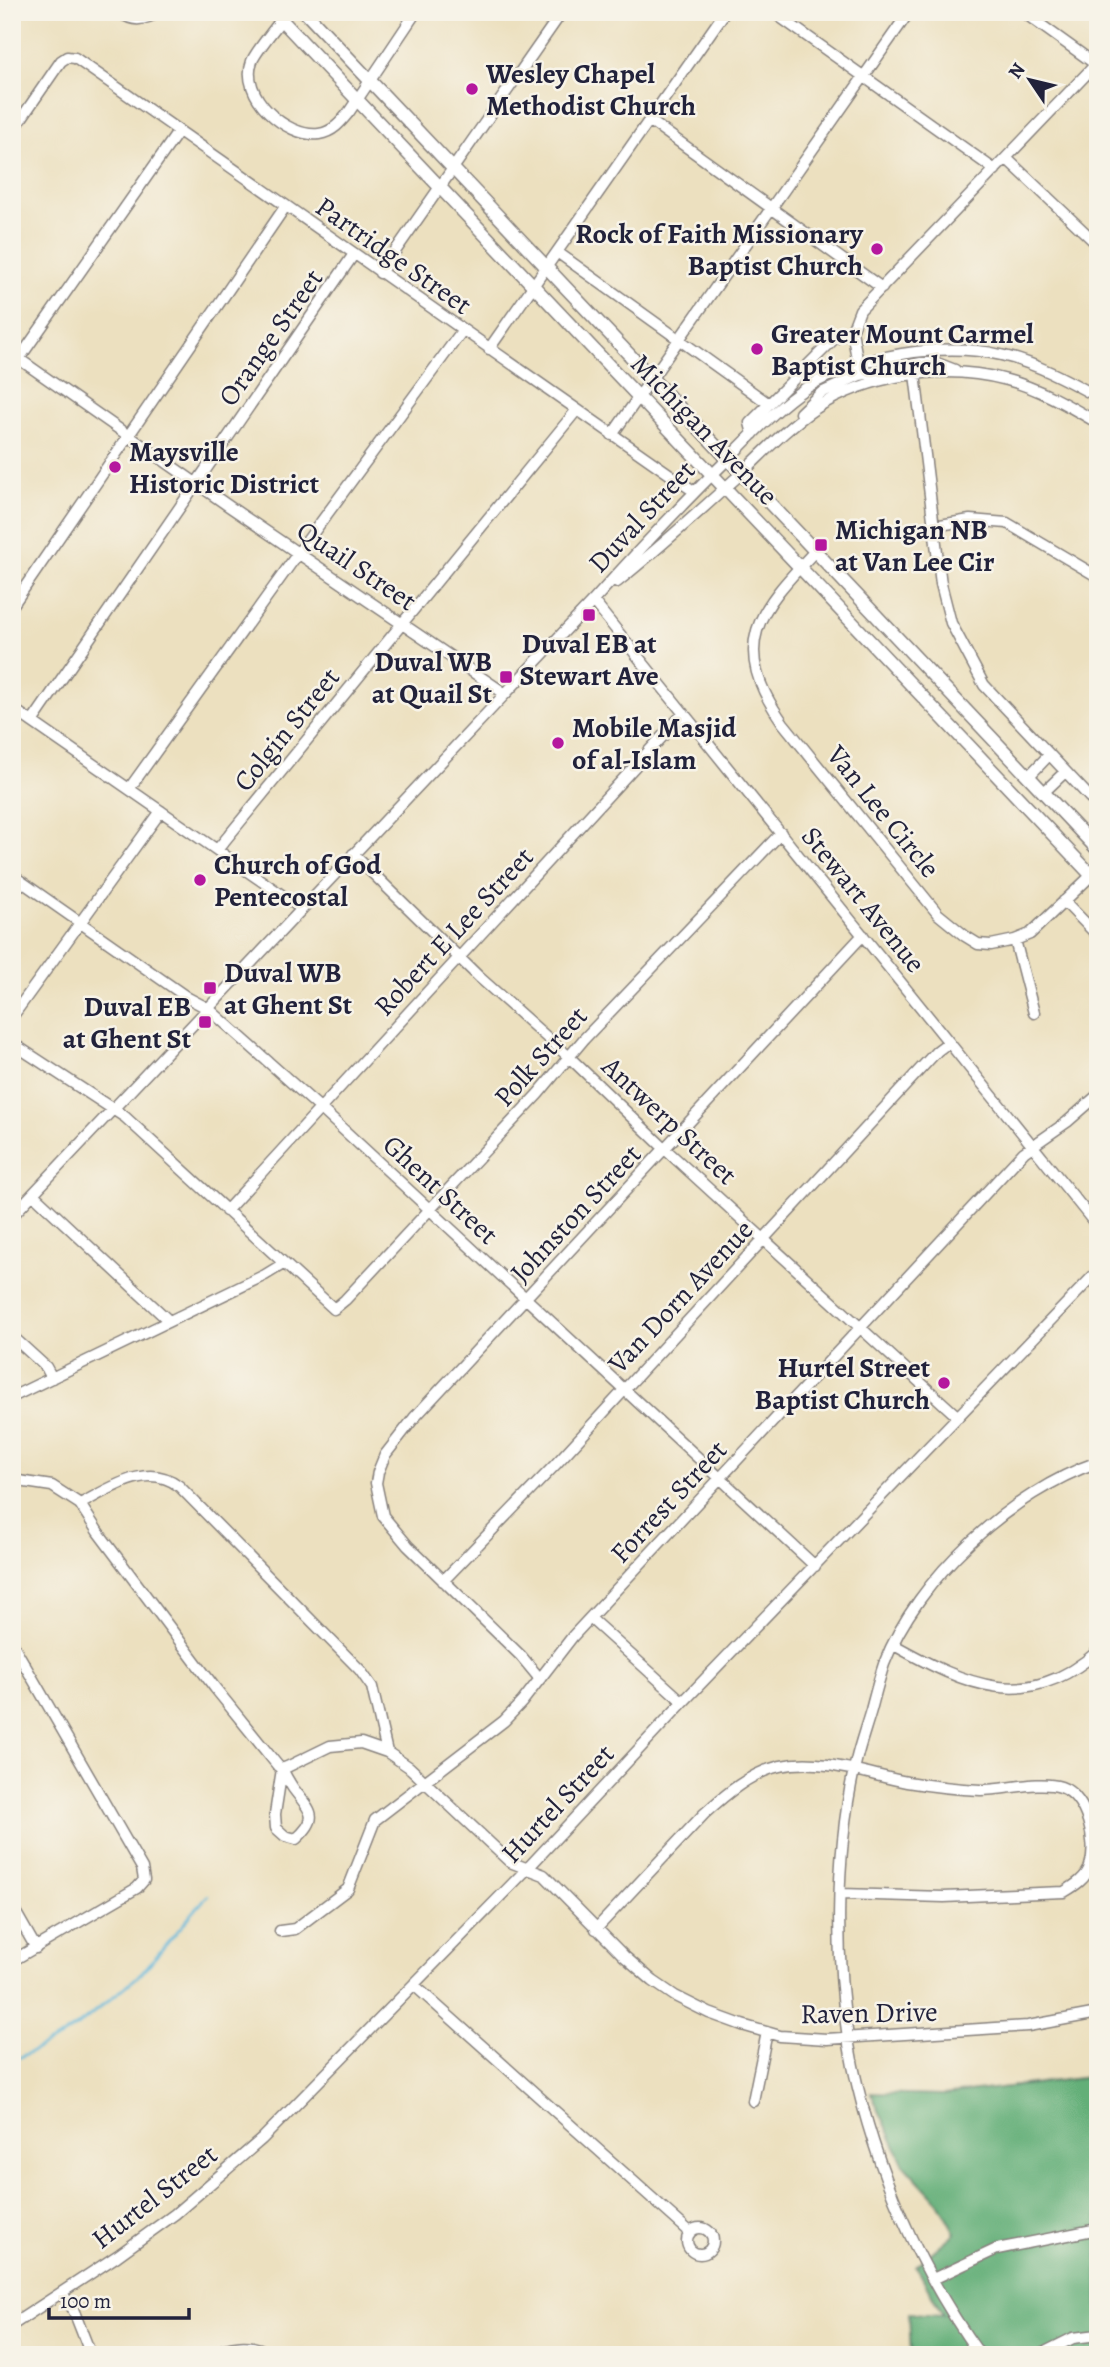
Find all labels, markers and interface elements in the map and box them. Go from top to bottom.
north arrow [995,46,1064,116]
place label: Wesley Chapel Methodist Church [485,55,696,125]
text: N [1002,58,1032,84]
marker: Wesley Chapel Methodist Church [464,81,480,97]
street label: Partridge Street [308,188,479,324]
place label: Rock of Faith Missionary Baptist Church [575,215,864,285]
marker: Rock of Faith Missionary Baptist Church [869,241,885,257]
street label: Orange Street [210,261,332,414]
place label: Greater Mount Carmel Baptist Church [771,315,1034,385]
marker: Greater Mount Carmel Baptist Church [749,341,765,357]
street label: Michigan Avenue [622,346,786,514]
place label: Maysville Historic District [129,433,319,503]
street label: Duval Street [580,452,704,581]
marker: Maysville Historic District [107,459,123,475]
place label: Michigan NB at Van Lee Cir [835,511,995,581]
street label: Quail Street [289,512,424,620]
marker: Michigan NB at Van Lee Cir [813,537,829,553]
marker: Duval EB at Stewart Ave [581,607,597,623]
place label: Duval EB at Stewart Ave [519,625,659,695]
place label: Duval WB at Quail St [372,643,492,713]
street label: Colgin Street [225,660,349,800]
marker: Duval WB at Quail St [498,669,514,685]
place label: Mobile Masjid of al-Islam [572,709,737,779]
marker: Mobile Masjid of al-Islam [550,735,566,751]
street label: Van Lee Circle [817,737,948,886]
street label: Stewart Avenue [792,819,934,981]
street label: Robert E Lee Street [365,839,542,1024]
place label: Church of God Pentecostal [214,846,382,916]
marker: Church of God Pentecostal [192,872,208,888]
place label: Duval WB at Ghent St [224,954,352,1024]
marker: Duval WB at Ghent St [202,980,218,996]
place label: Duval EB at Ghent St [63,988,191,1058]
street label: Polk Street [485,998,596,1115]
marker: Duval EB at Ghent St [197,1014,213,1030]
street label: Antwerp Street [593,1047,745,1193]
street label: Ghent Street [374,1126,506,1253]
street label: Johnston Street [502,1136,650,1291]
street label: Van Dorn Avenue [599,1212,762,1383]
place label: Hurtel Street Baptist Church [755,1349,930,1419]
marker: Hurtel Street Baptist Church [936,1375,952,1391]
street label: Forrest Street [602,1432,736,1572]
street label: Hurtel Street [493,1736,623,1871]
street label: Raven Drive [800,1993,938,2033]
street label: Hurtel Street [84,2136,225,2258]
scale bar [49,2276,189,2320]
text: 100 m [60,2287,111,2315]

